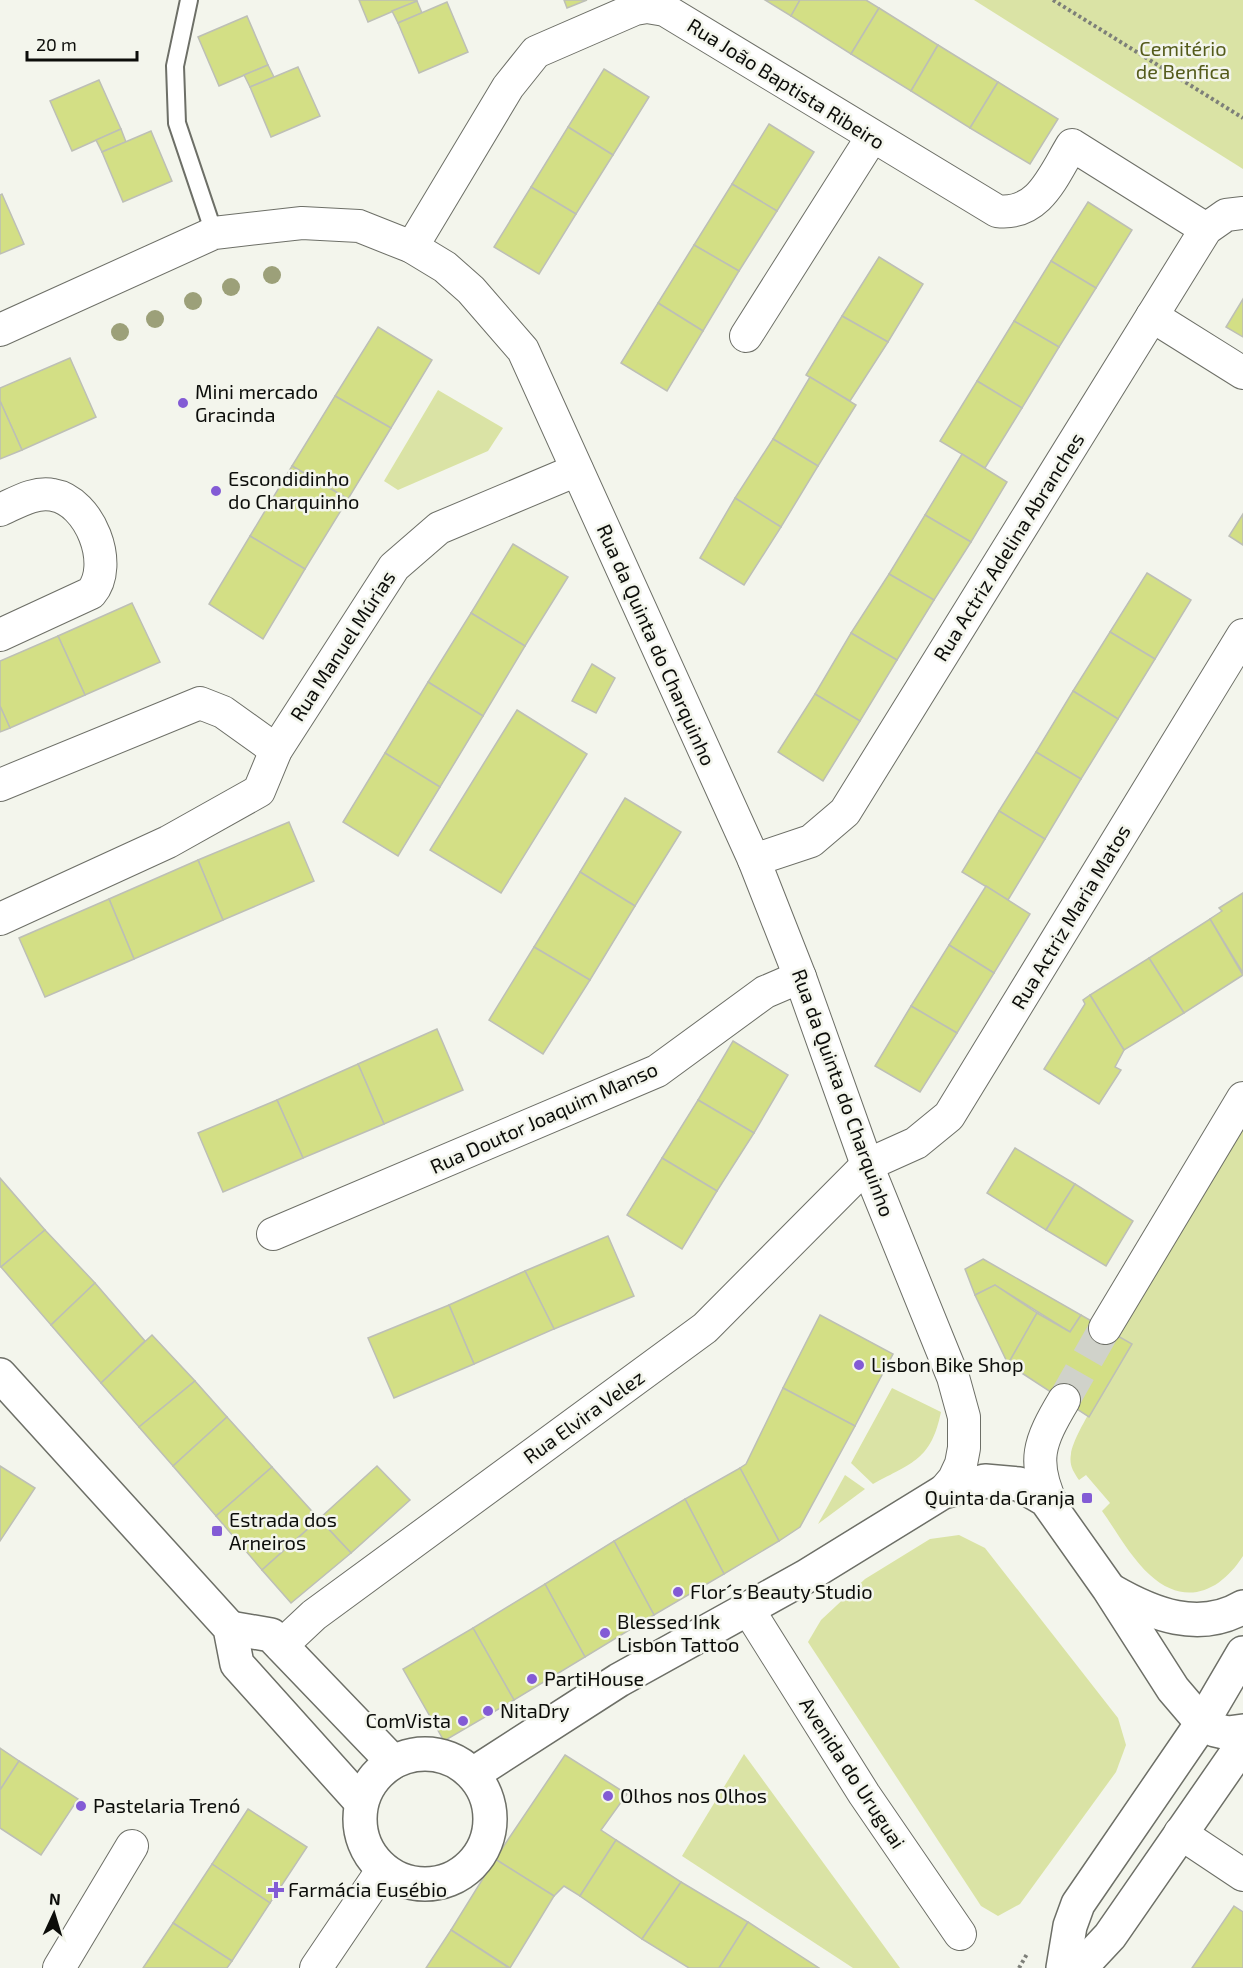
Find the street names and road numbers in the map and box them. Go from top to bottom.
street label: Rua João Baptista Ribeiro [683,13,890,154]
street label: Rua Actriz Adelina Abranches [928,428,1088,665]
street label: Rua da Quinta do Charquinho [593,520,721,769]
street label: Rua Manuel Múrias [285,566,400,725]
street label: Rua Actriz Maria Matos [1006,820,1135,1013]
street label: Rua da Quinta do Charquinho [788,965,900,1220]
street label: Rua Doutor Joaquim Manso [426,1056,661,1178]
street label: Rua Elvira Velez [518,1364,649,1468]
street label: Avenida do Uruguai [795,1692,911,1852]

